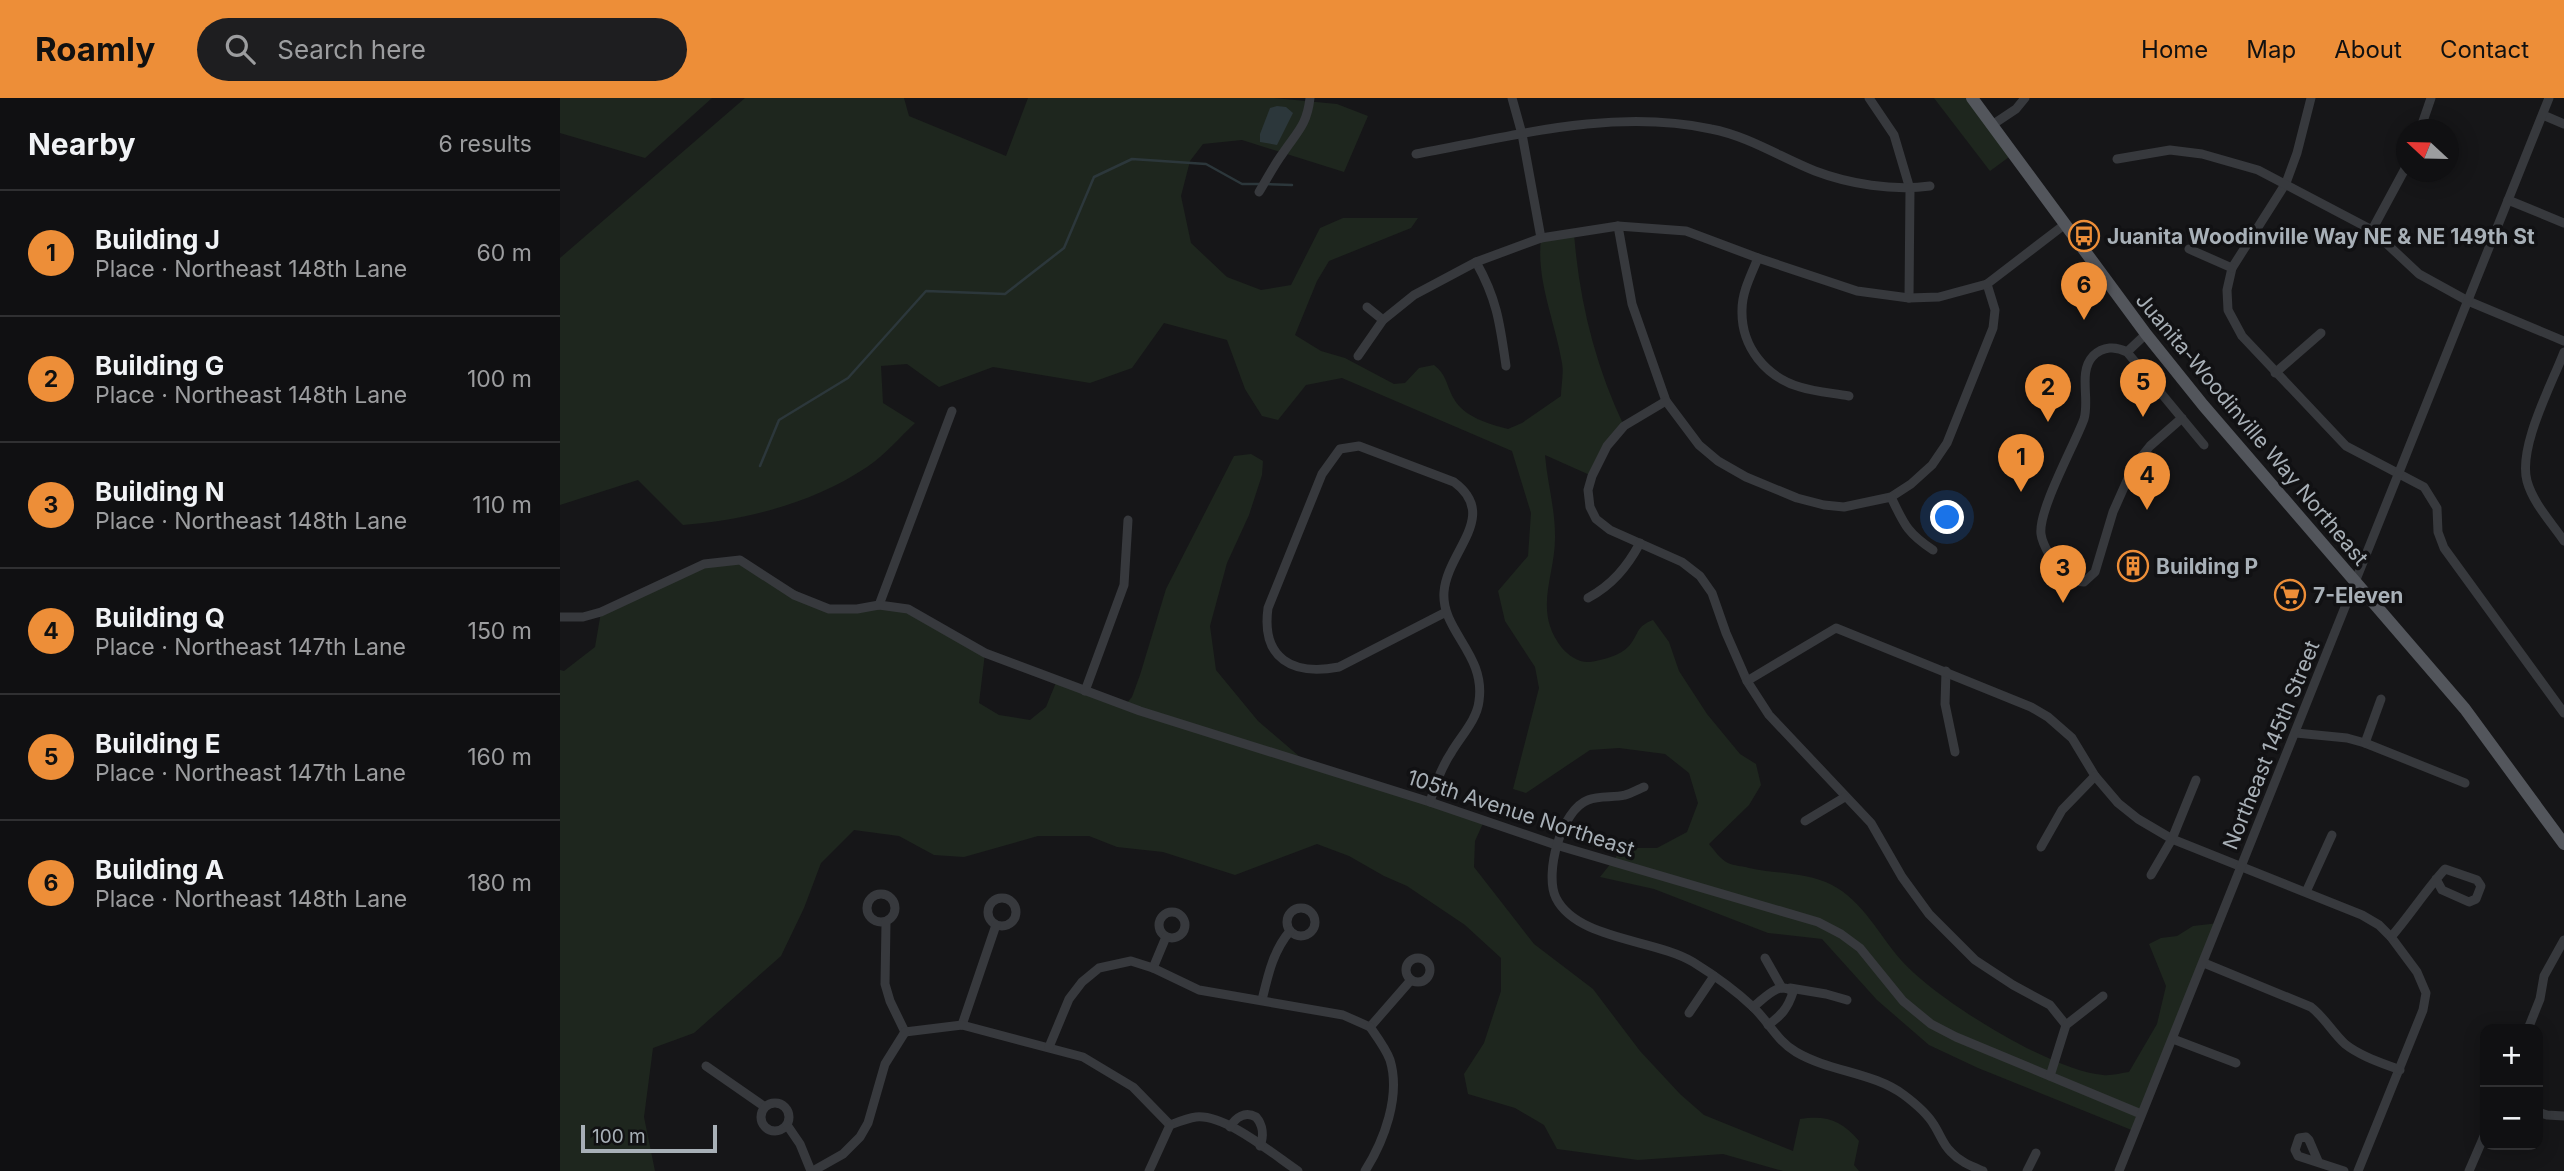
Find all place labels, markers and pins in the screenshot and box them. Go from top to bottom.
bus stop icon: Juanita Woodinville Way NE & NE 149th St [2067,219,2101,253]
place label: Juanita Woodinville Way NE & NE 149th St [2107,224,2535,249]
pin: 6 [2061,262,2107,320]
pin: 5 [2120,359,2166,417]
pin: 2 [2025,364,2071,422]
pin: 1 [1998,434,2044,492]
pin: 4 [2124,452,2170,510]
pin: 3 [2040,545,2086,603]
building icon: Building P [2116,549,2150,583]
place label: Building P [2156,554,2258,579]
supermarket icon: 7-Eleven [2273,578,2307,612]
place label: 7-Eleven [2313,583,2403,608]

